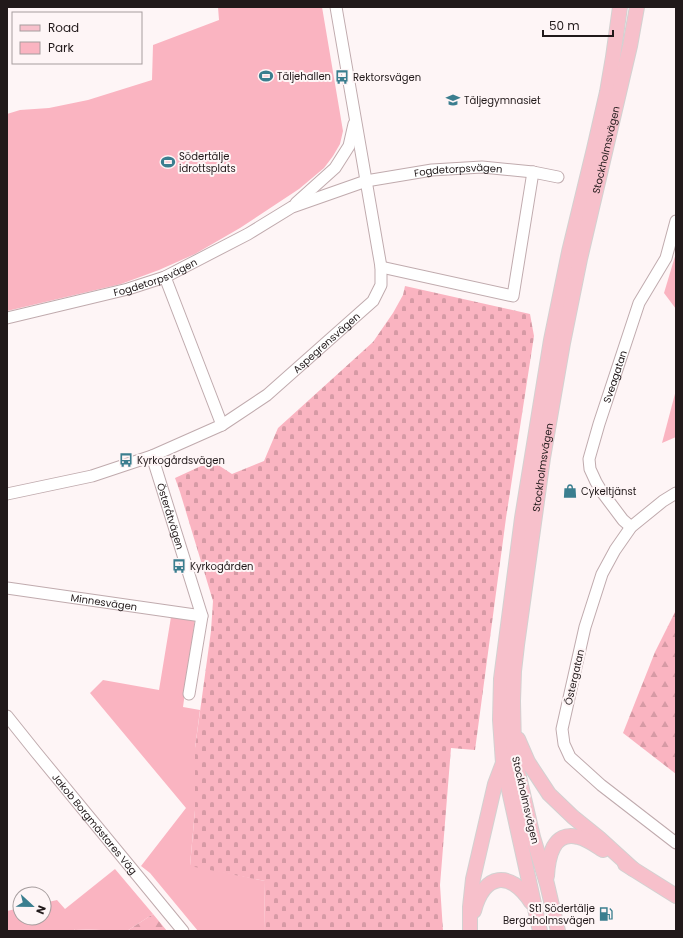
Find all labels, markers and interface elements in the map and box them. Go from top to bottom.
legend [12,12,142,64]
scale bar [543,12,613,38]
text: 50 m [549,17,580,34]
text: Road [48,19,79,36]
text: Park [48,39,75,56]
sports icon: Täljehallen [258,68,274,84]
place label: Täljehallen [277,69,331,84]
bus stop icon: Rektorsvägen [334,69,350,85]
place label: Rektorsvägen [353,70,421,85]
school or university icon: Täljegymnasiet [445,92,461,108]
place label: Täljegymnasiet [464,93,541,108]
street label: Stockholmsvägen [589,104,624,195]
place label: Södertälje idrottsplats [179,149,236,176]
sports icon: Södertälje idrottsplats [160,154,176,170]
street label: Fogdetorpsvägen [413,160,503,181]
street label: Fogdetorpsvägen [112,255,200,300]
street label: Aspegrensvägen [290,309,363,377]
street label: Sveagatan [599,348,631,405]
street label: Stockholmsvägen [529,422,557,513]
bus stop icon: Kyrkogårdsvägen [118,452,134,468]
place label: Kyrkogårdsvägen [137,453,225,468]
street label: Österåtvägen [153,481,188,551]
shop icon: Cykeltjänst [562,483,578,499]
place label: Cykeltjänst [581,484,637,499]
bus stop icon: Kyrkogården [171,558,187,574]
place label: Kyrkogården [190,559,254,574]
street label: Minnesvägen [70,590,138,615]
street label: Östergatan [561,648,588,707]
street label: Stockholmsvägen [508,755,543,845]
street label: Jakob Borgmästares Väg [48,770,141,878]
north arrow [12,886,52,926]
place label: St1 Södertälje Bergaholmsvägen [503,901,595,928]
text: N [32,903,50,917]
fuel station icon: St1 Södertälje Bergaholmsvägen [598,906,614,922]

